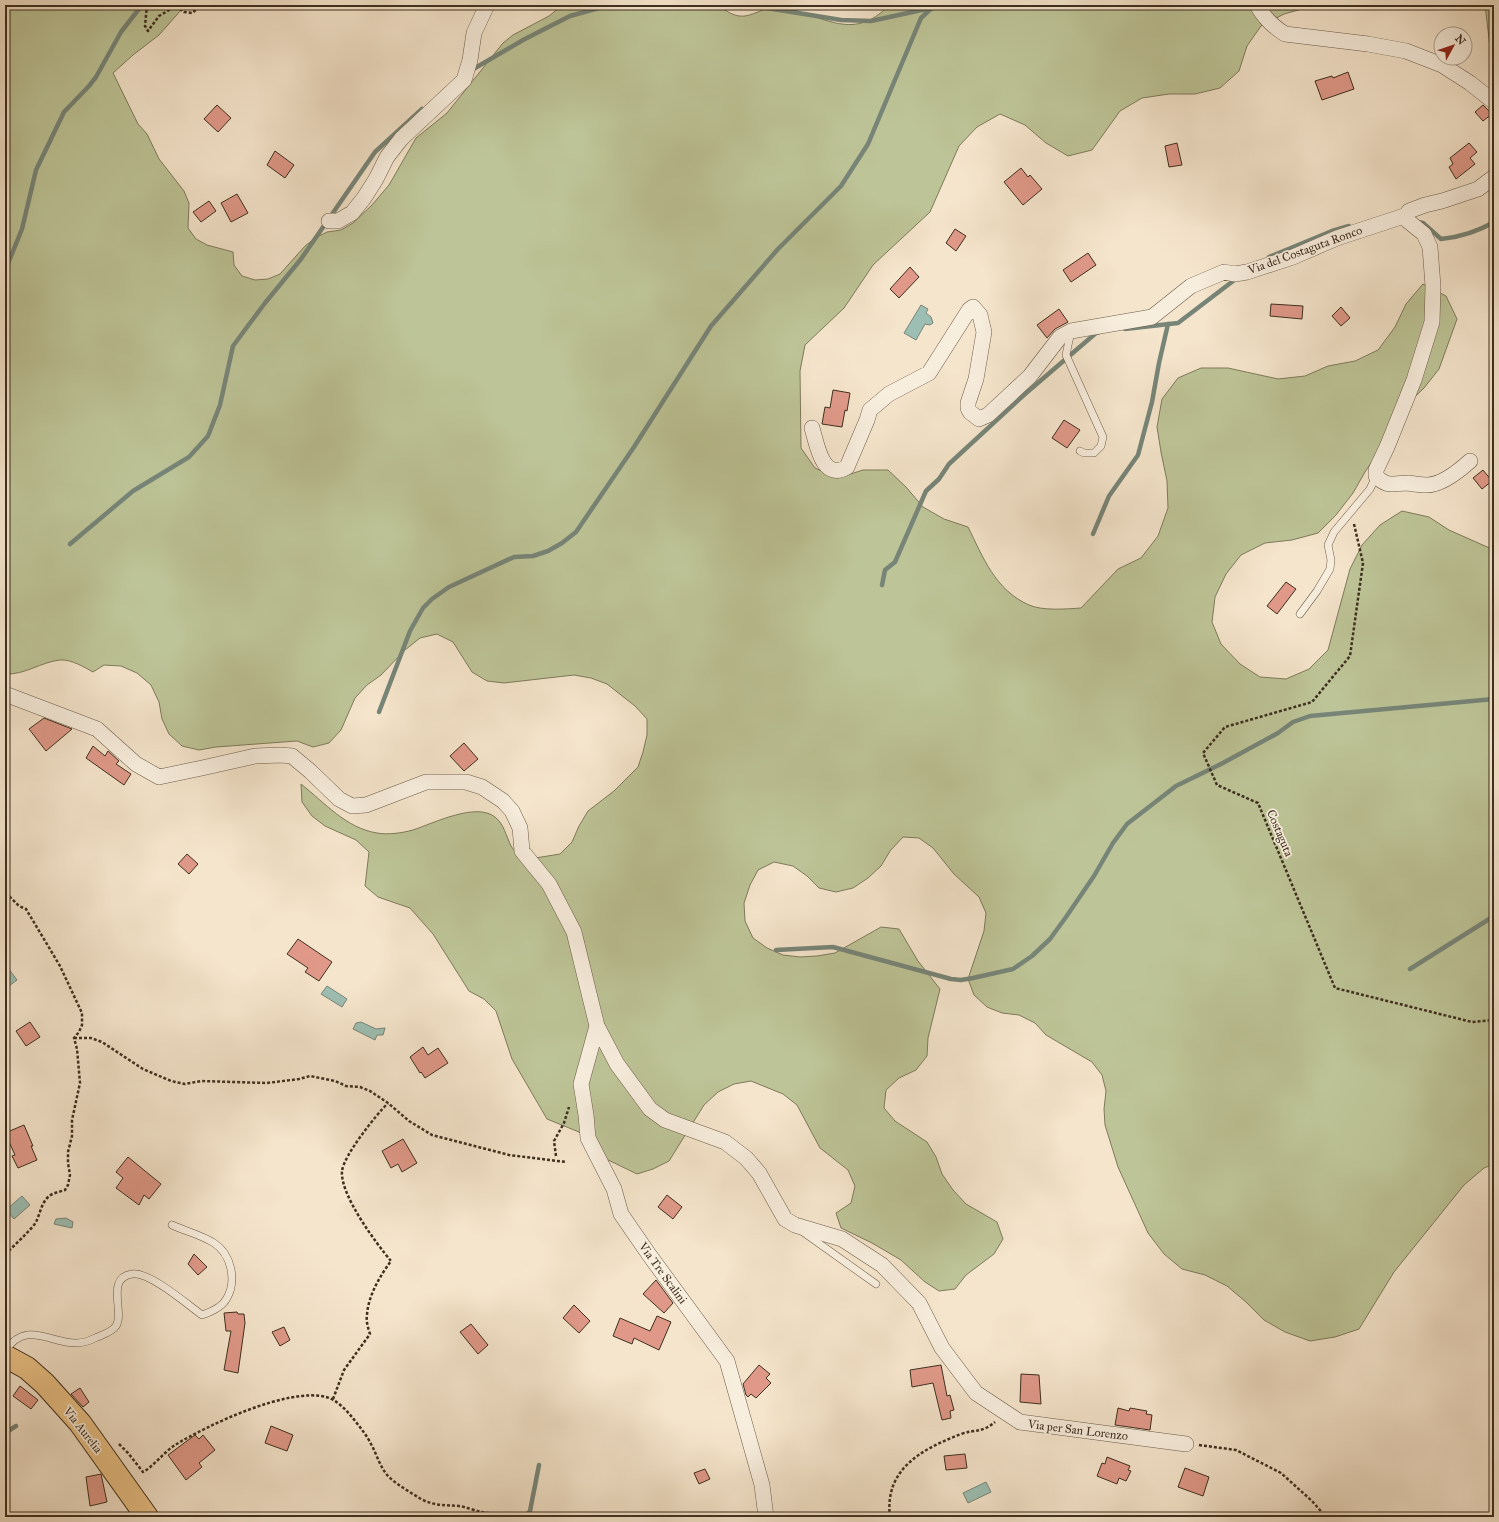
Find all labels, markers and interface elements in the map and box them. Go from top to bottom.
north arrow [1433,26,1473,66]
text: N [1452,32,1469,48]
street label: Via del Costaguta Ronco [1245,223,1364,278]
street label: Costaguta [1263,808,1296,860]
street label: Via Tre Scalini [635,1239,690,1307]
street label: Via Aurelia [60,1403,106,1457]
street label: Via per San Lorenzo [1026,1417,1129,1443]

